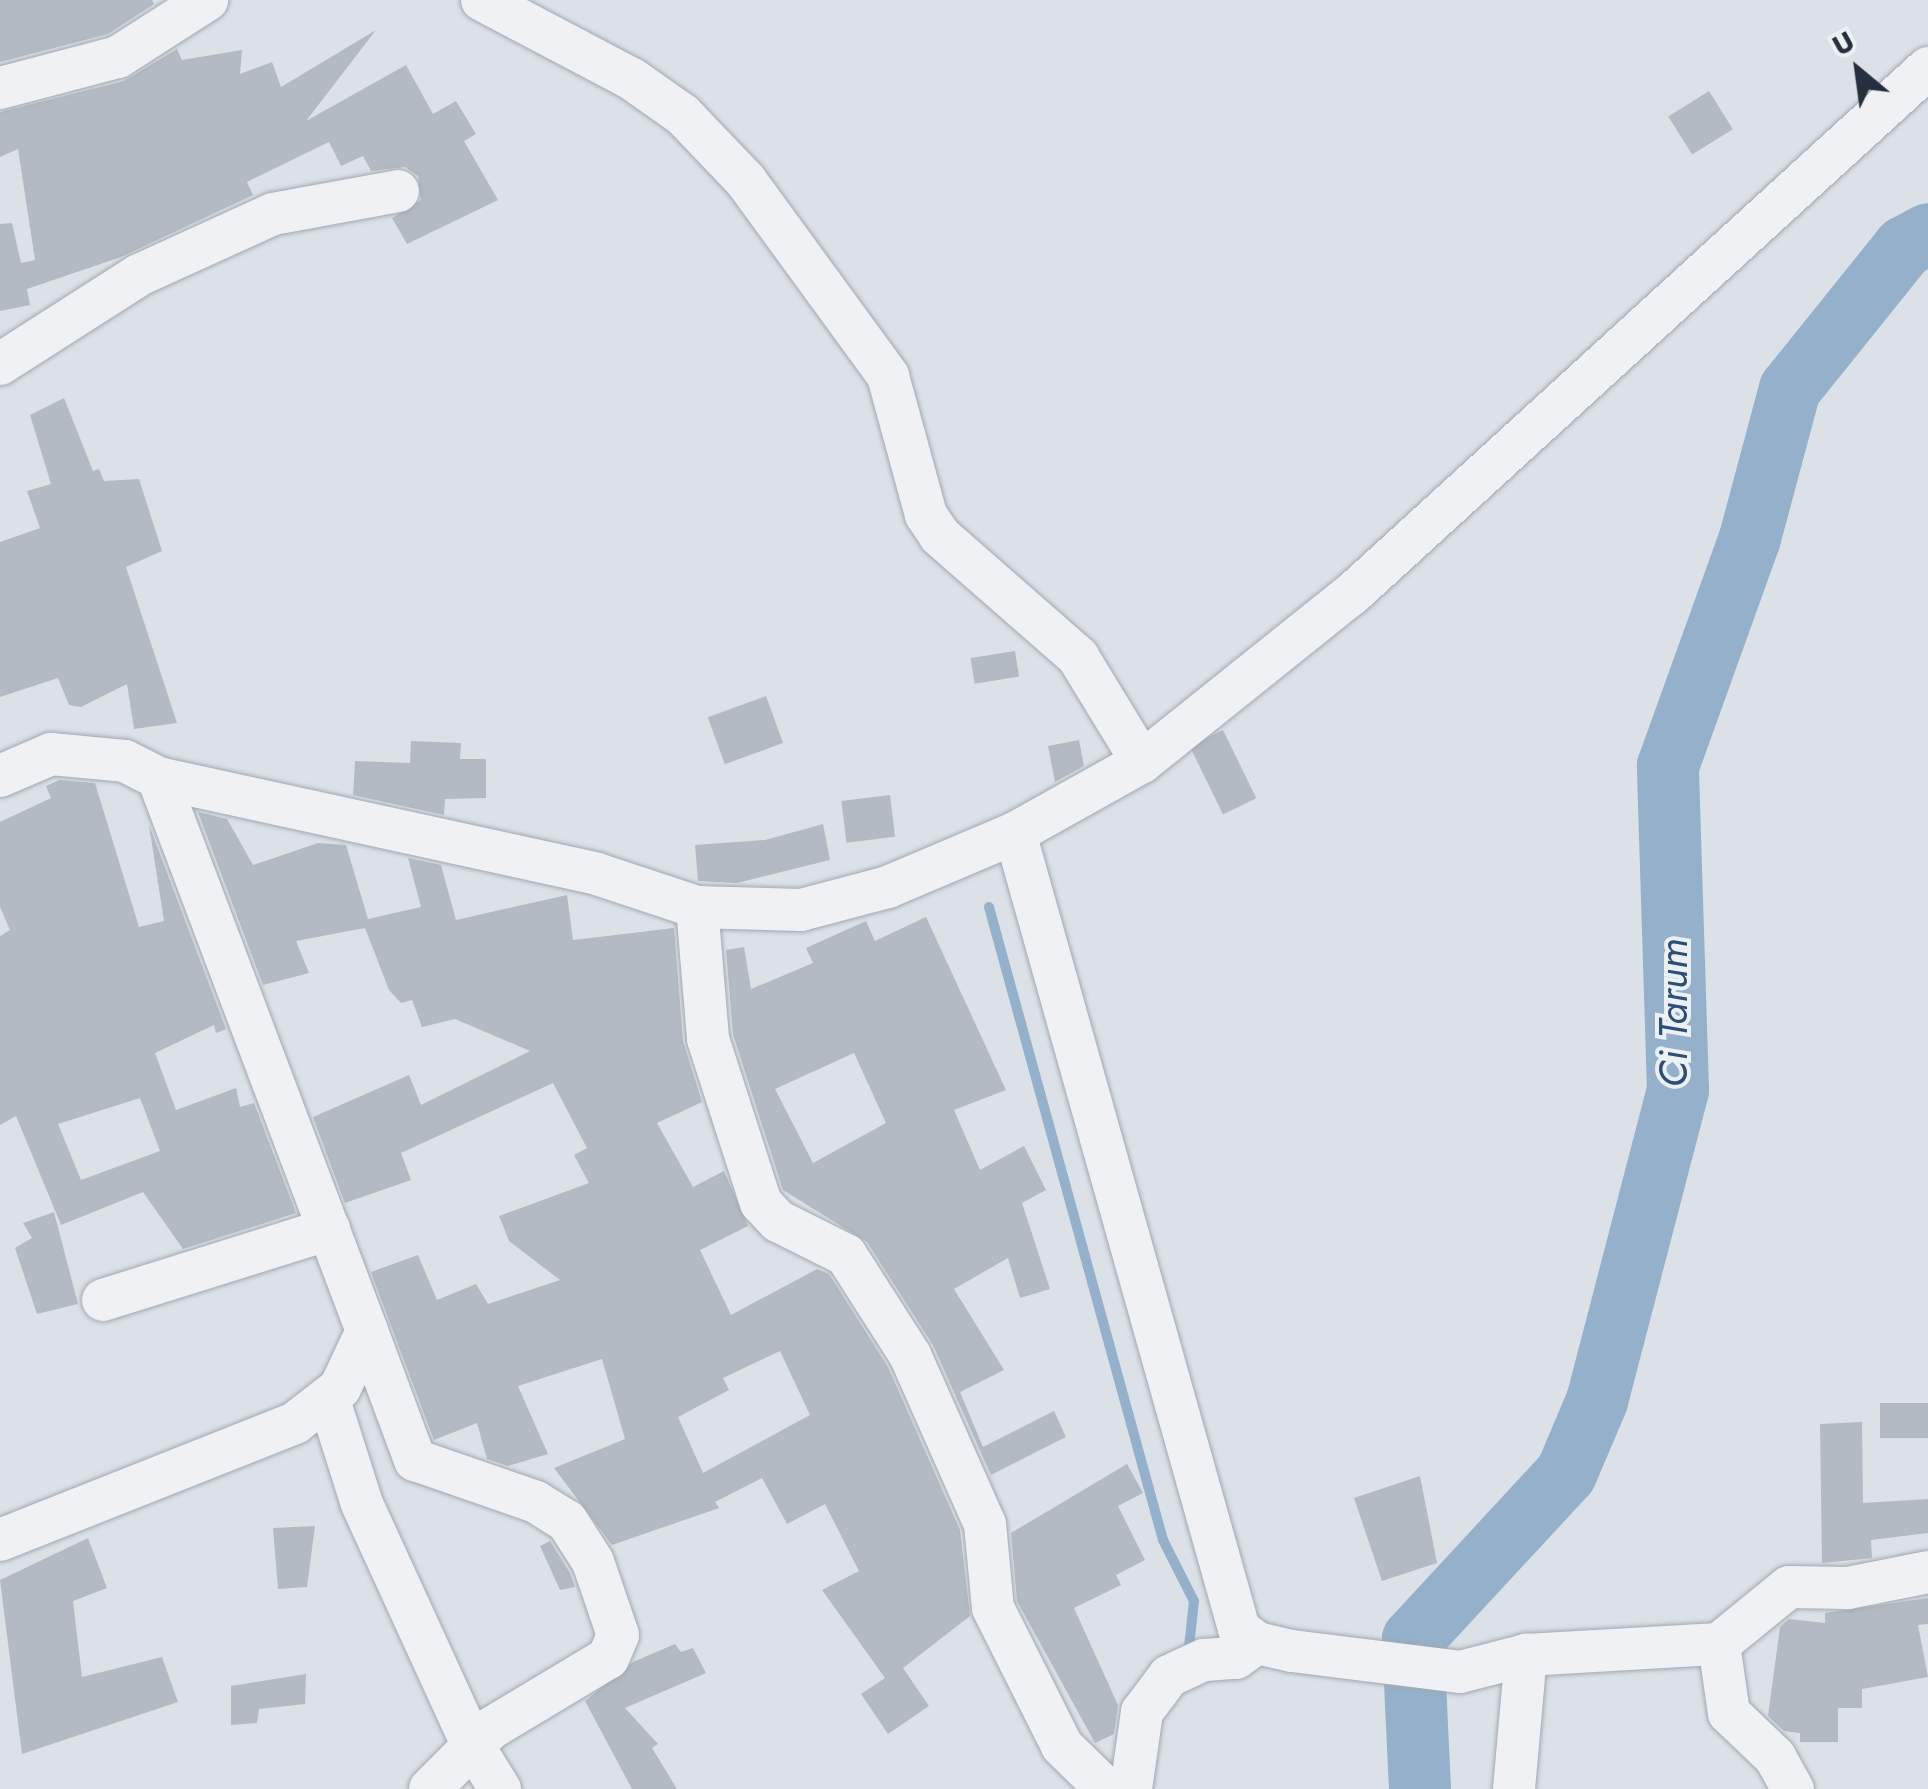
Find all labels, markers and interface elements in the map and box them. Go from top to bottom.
north arrow [1808,20,1908,120]
text: U [1825,21,1862,66]
water label: Ci Tarum [1649,939,1697,1087]

